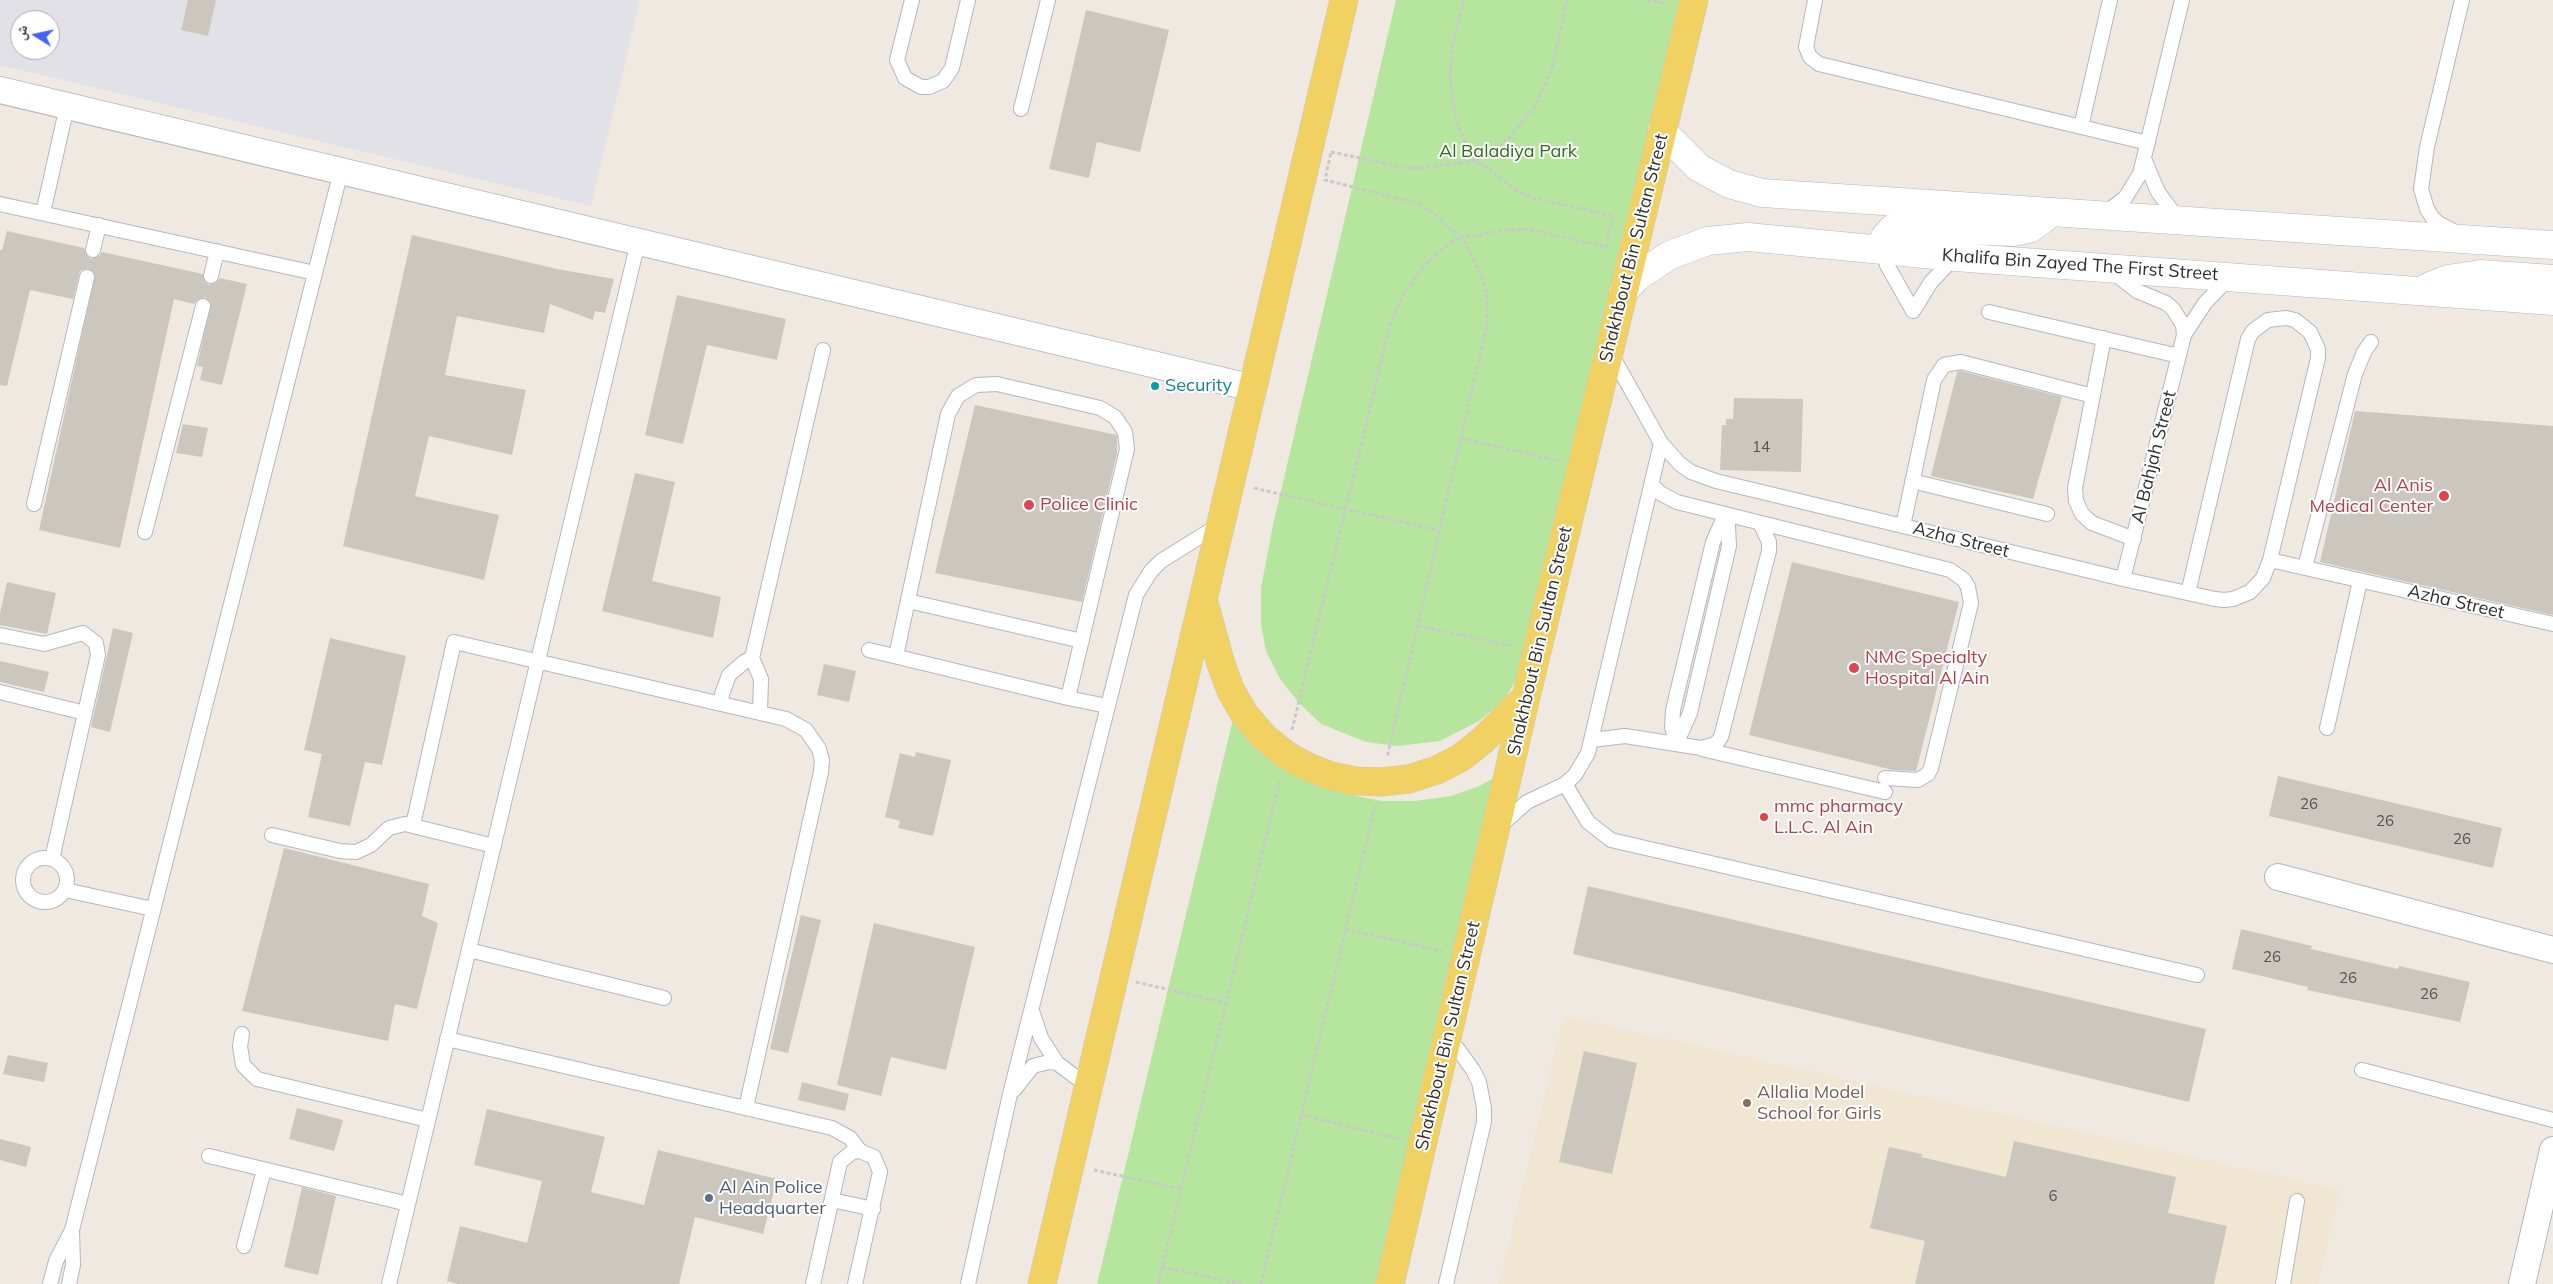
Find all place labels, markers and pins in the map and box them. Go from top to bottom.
place label: Security [1165,375,1232,397]
marker: Security [1149,380,1161,392]
place label: Al Anis Medical Center [2310,475,2433,518]
marker: Al Anis Medical Center [2437,489,2451,503]
place label: Police Clinic [1040,494,1138,516]
marker: Police Clinic [1022,498,1036,512]
place label: NMC Specialty Hospital Al Ain [1865,647,1989,690]
marker: NMC Specialty Hospital Al Ain [1847,661,1861,675]
place label: mmc pharmacy L.L.C. Al Ain [1774,796,1903,839]
marker: mmc pharmacy L.L.C. Al Ain [1758,811,1770,823]
place label: Allalia Model School for Girls [1757,1082,1882,1124]
marker: Allalia Model School for Girls [1741,1097,1753,1109]
place label: Al Ain Police Headquarter [719,1177,826,1220]
marker: Al Ain Police Headquarter [703,1192,715,1204]

